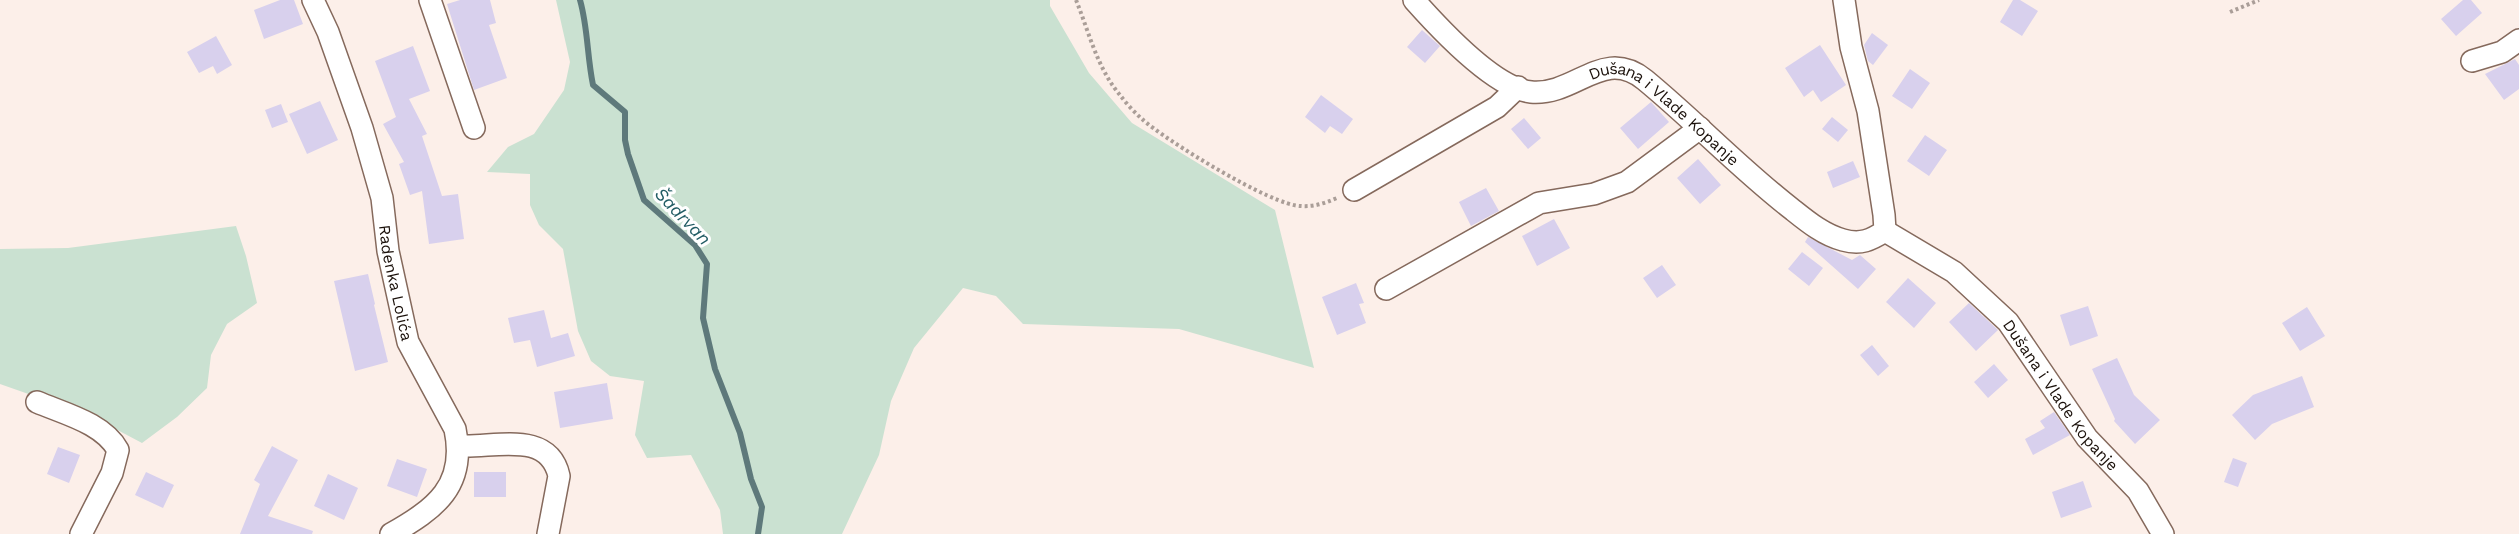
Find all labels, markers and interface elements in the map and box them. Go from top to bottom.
street label: Dušana i Vlade Kopanje [1586,58,1743,169]
water label: Šadrvan [651,183,715,249]
street label: Radenka Lolića [376,224,417,343]
street label: Dušana i Vlade Kopanje [1999,315,2123,474]

